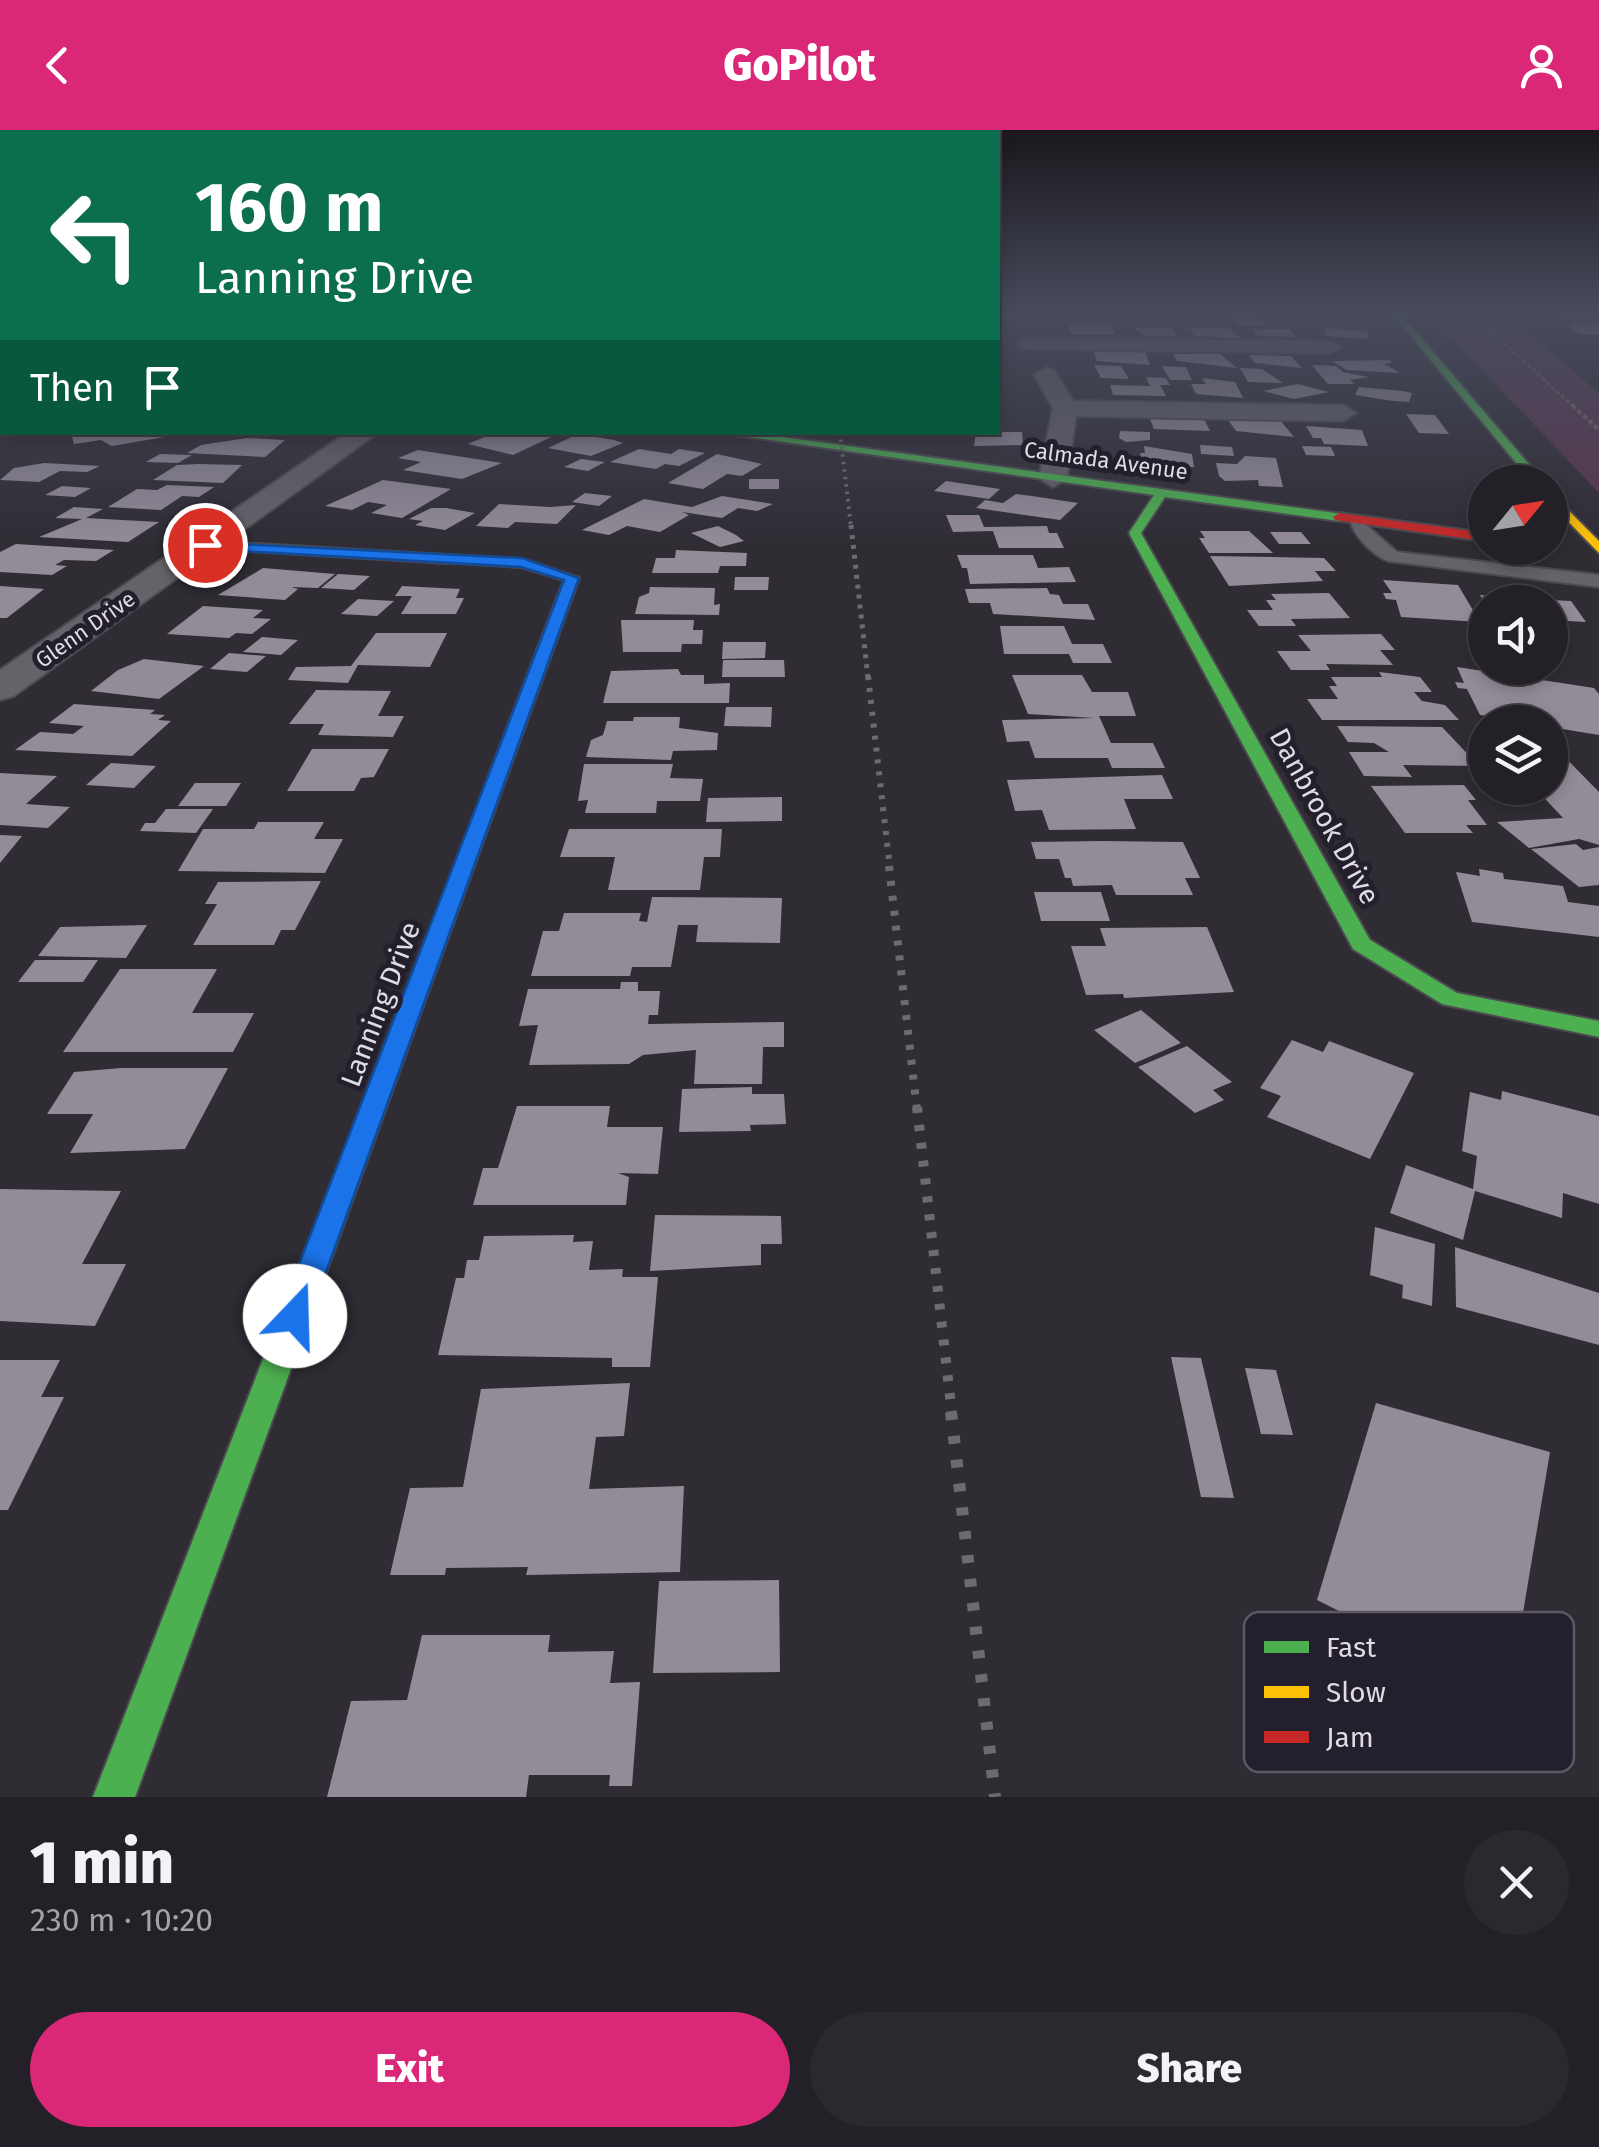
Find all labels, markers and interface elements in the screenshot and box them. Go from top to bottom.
icon: back [30,38,85,93]
text: GoPilot [723,38,876,92]
icon: person [1514,38,1569,93]
text: 160 m [195,166,384,250]
icon: left [30,170,160,300]
text: Lanning Drive [195,251,474,305]
icon: arrive [135,360,190,415]
text: Then [30,365,115,411]
street label: Calmada Avenue [1022,436,1190,485]
north arrow [1468,465,1568,565]
map controls [1468,465,1568,805]
pin [163,503,248,588]
icon: arrive [178,518,233,573]
street label: Glenn Drive [30,585,140,674]
button: sound [1468,585,1568,685]
button: layers [1468,705,1568,805]
street label: Danbrook Drive [1263,722,1387,910]
street label: Lanning Drive [334,917,427,1091]
position arrow [243,1264,347,1368]
legend [1244,1612,1574,1772]
text: Fast [1326,1631,1377,1664]
text: Slow [1326,1676,1386,1709]
text: Jam [1326,1721,1374,1754]
text: 1 min [30,1827,174,1899]
button: close [1464,1830,1569,1935]
text: 230 m · 10:20 [30,1901,213,1939]
button: Exit [30,2012,790,2127]
button: Share [810,2012,1569,2127]

